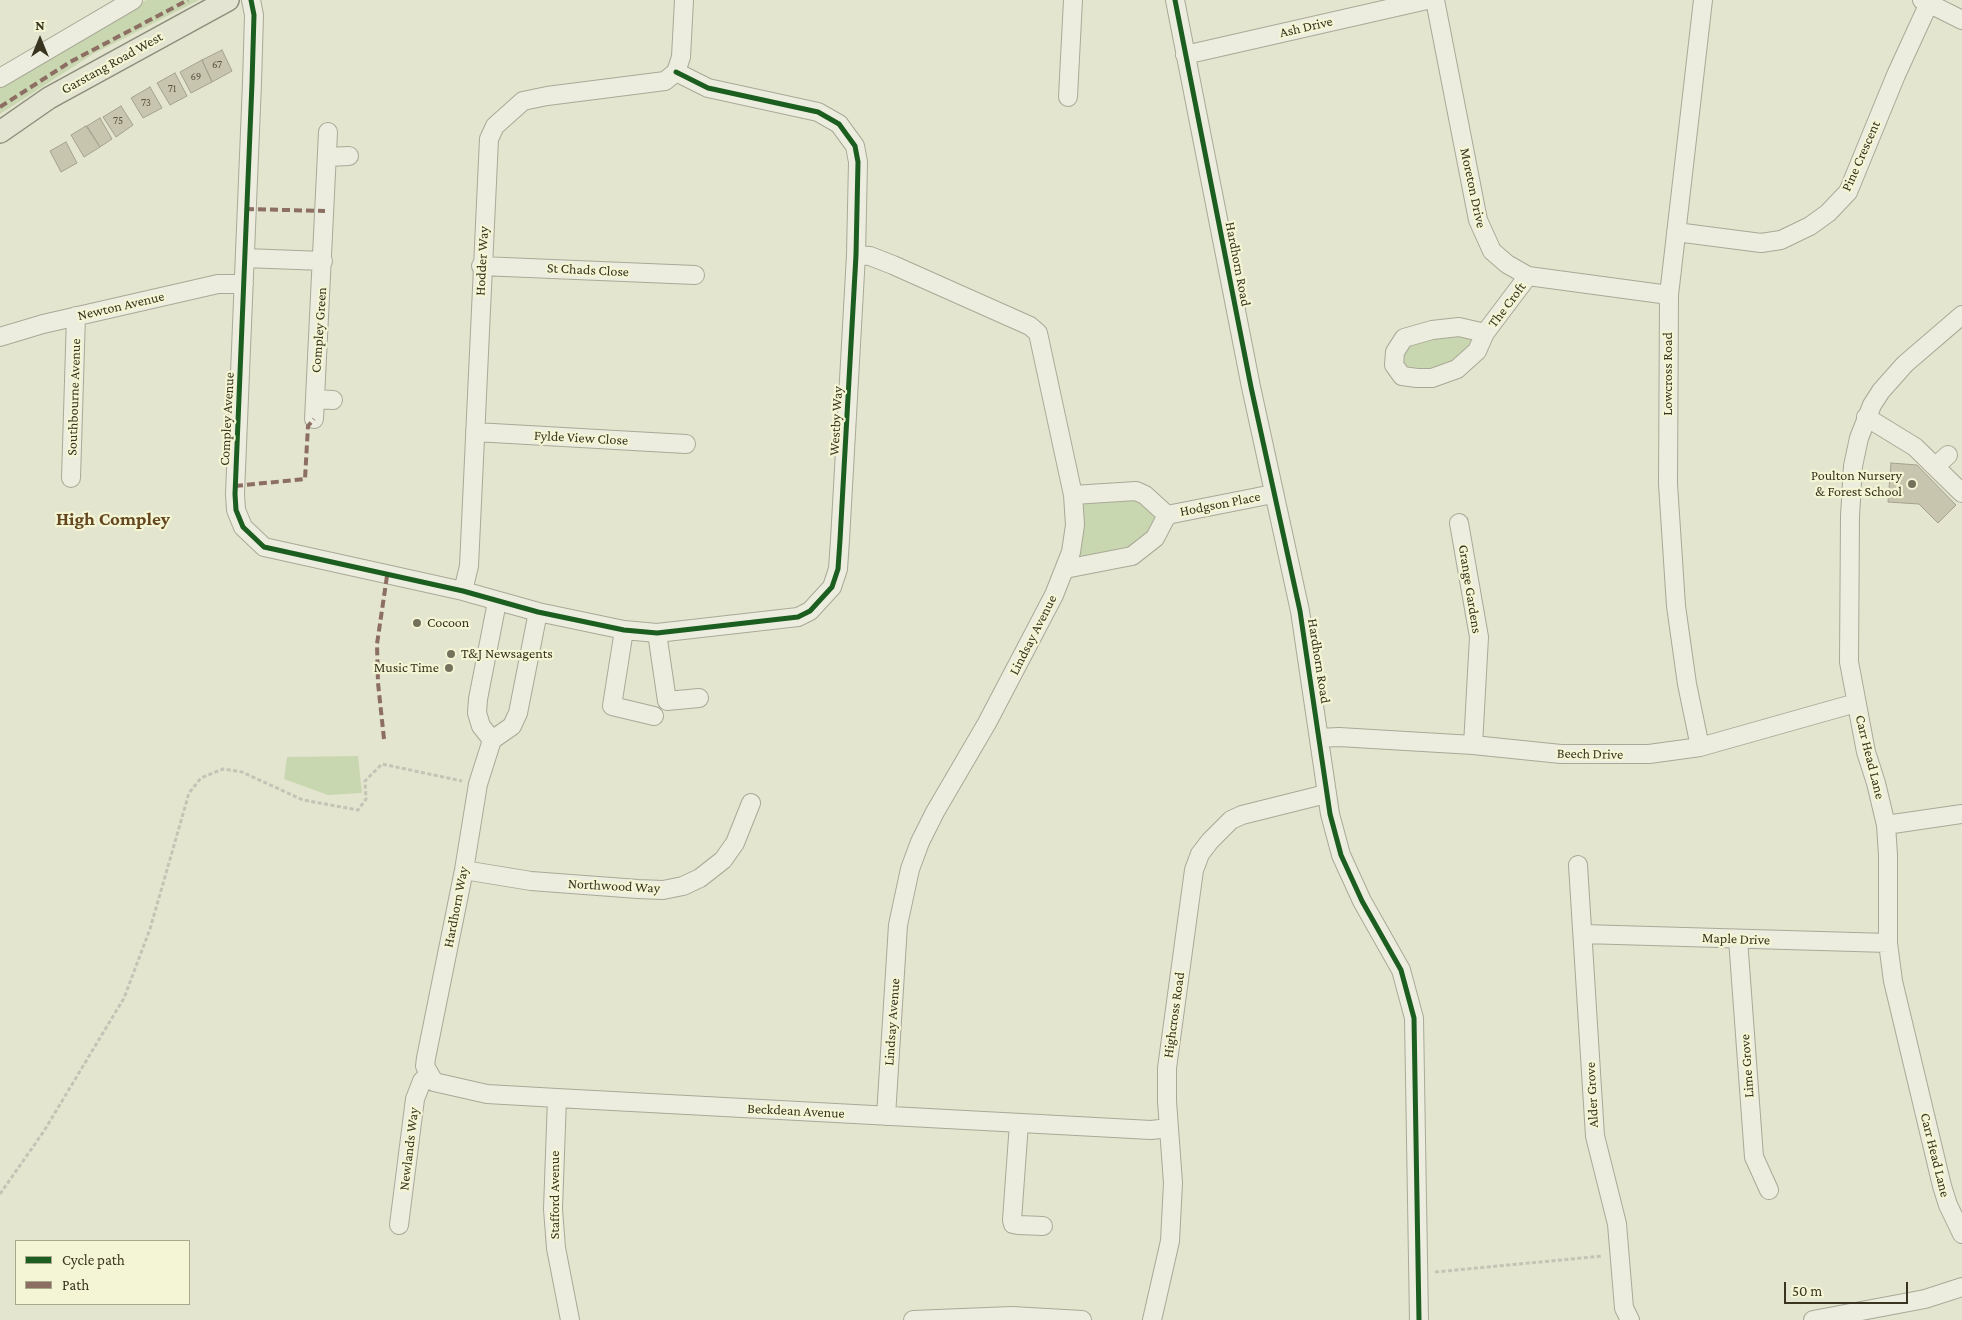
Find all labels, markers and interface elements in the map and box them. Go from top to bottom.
street label: Ash Drive [1278,13,1334,41]
north arrow [15,15,65,65]
text: N [35,17,45,33]
street label: Garstang Road West [58,28,166,98]
house number: 67 [212,58,222,72]
house number: 69 [191,70,201,84]
house number: 71 [168,82,176,96]
house number: 73 [141,96,151,110]
house number: 75 [113,114,123,128]
street label: Pine Crescent [1838,118,1884,194]
street label: Moreton Drive [1456,146,1490,230]
street label: Hardhorn Road [1222,220,1254,308]
street label: Hodder Way [472,226,492,296]
street label: St Chads Close [547,259,629,281]
street label: The Croft [1484,279,1530,331]
street label: Compley Green [308,287,330,373]
street label: Newton Avenue [76,288,166,324]
street label: Lowcross Road [1660,332,1676,416]
street label: Southbourne Avenue [64,338,84,456]
street label: Compley Avenue [216,372,238,466]
street label: Westby Way [826,386,846,456]
street label: Fylde View Close [534,427,628,449]
place label: Poulton Nursery & Forest School [1811,468,1902,501]
marker: Poulton Nursery & Forest School [1906,478,1918,490]
street label: Hodgson Place [1178,488,1262,520]
district label: High Compley [56,508,170,530]
street label: Grange Gardens [1455,543,1485,635]
street label: Lindsay Avenue [1006,592,1060,678]
place label: Cocoon [427,615,469,631]
marker: Cocoon [411,617,423,629]
street label: Hardhorn Road [1304,617,1334,705]
place label: T&J Newsagents [461,646,553,662]
marker: T&J Newsagents [445,648,457,660]
place label: Music Time [374,660,439,676]
marker: Music Time [443,662,455,674]
street label: Carr Head Lane [1851,713,1889,801]
street label: Beech Drive [1557,745,1623,763]
street label: Hardhorn Way [440,865,472,949]
street label: Northwood Way [567,875,661,897]
street label: Maple Drive [1702,929,1770,949]
street label: Highcross Road [1160,971,1188,1059]
street label: Lindsay Avenue [881,978,903,1066]
street label: Lime Grove [1736,1034,1758,1098]
street label: Alder Grove [1582,1062,1602,1128]
street label: Beckdean Avenue [747,1100,845,1122]
street label: Newlands Way [396,1106,422,1192]
street label: Carr Head Lane [1916,1111,1954,1199]
street label: Stafford Avenue [547,1151,563,1239]
legend [15,1240,190,1305]
text: Cycle path [62,1252,125,1268]
scale bar [1787,1272,1911,1304]
text: Path [62,1277,89,1293]
text: 50 m [1792,1283,1822,1299]

